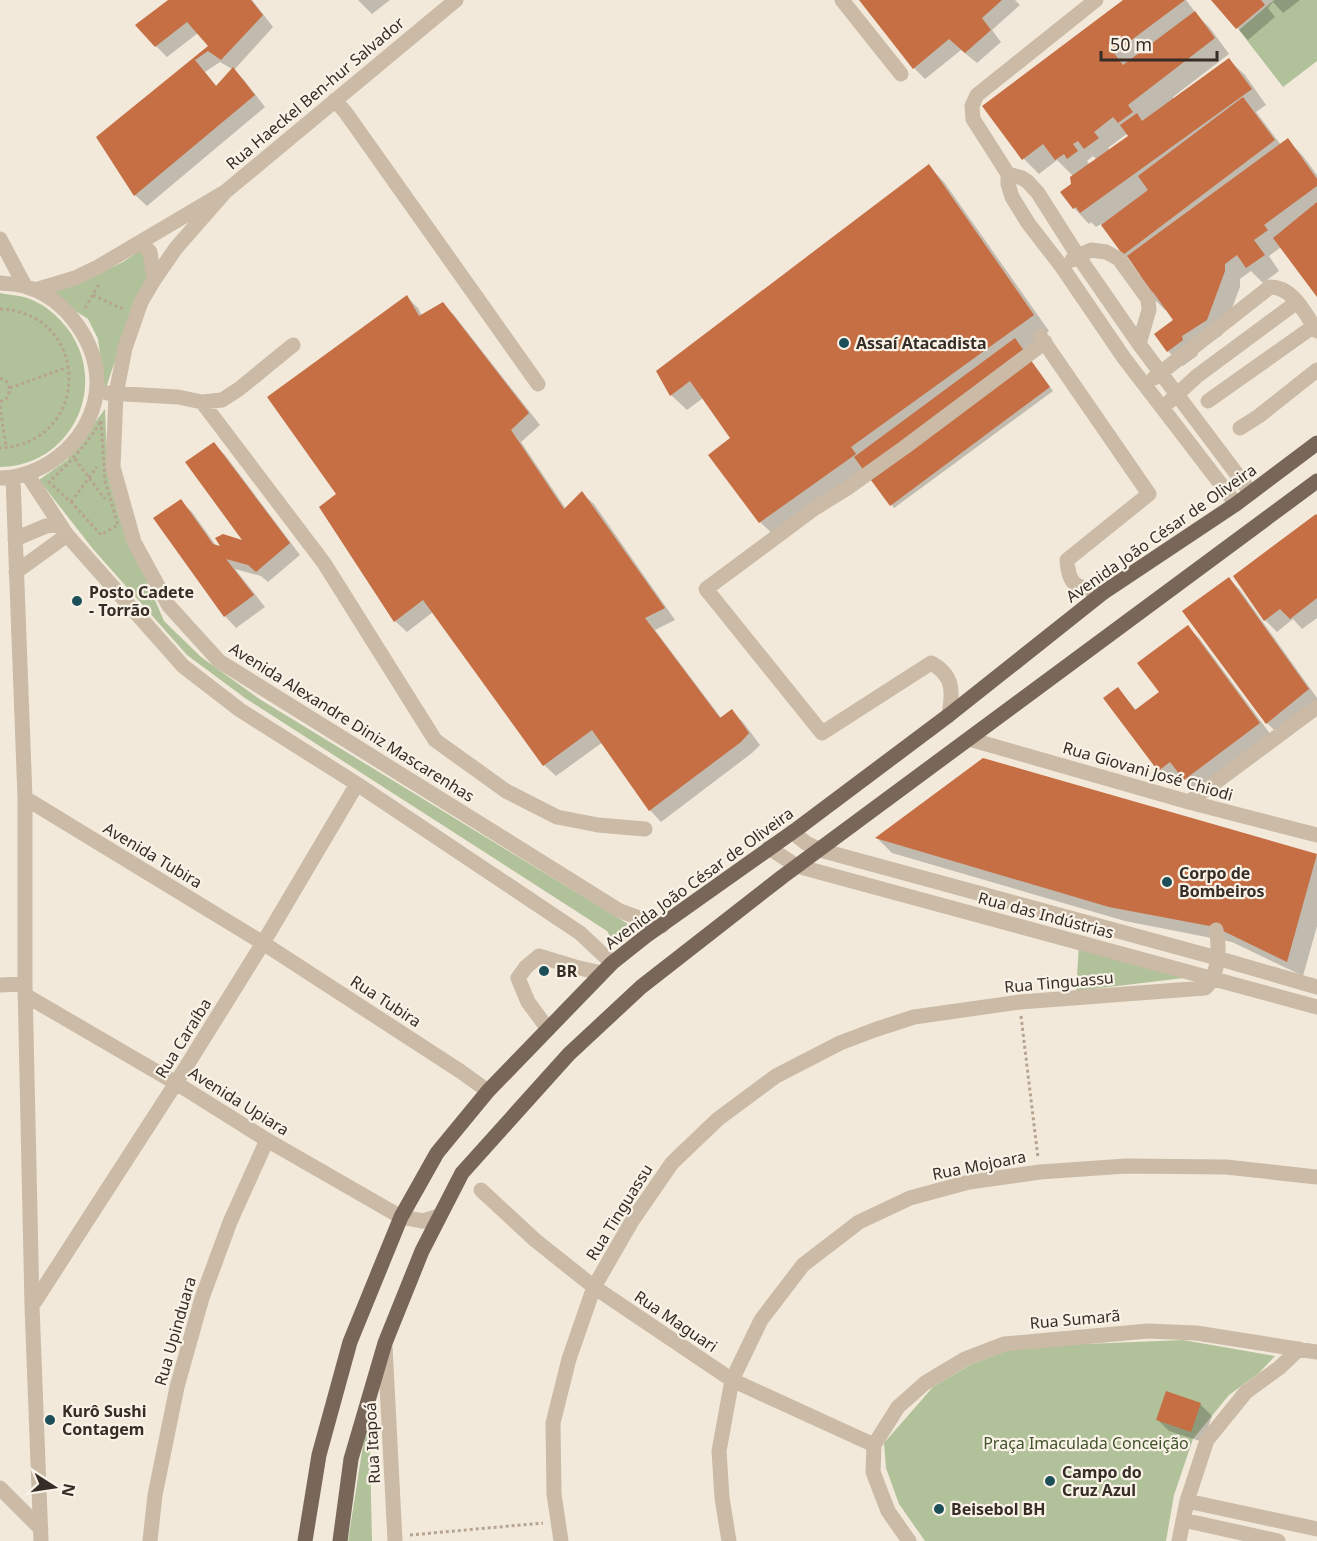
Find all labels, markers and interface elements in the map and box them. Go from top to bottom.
street label: Rua Haeckel Ben-hur Salvador [221,12,409,174]
scale bar [1101,24,1216,62]
text: 50 m [1110,32,1152,56]
place label: Assaí Atacadista [856,332,987,354]
marker: Assaí Atacadista [837,336,851,350]
street label: Avenida João César de Oliveira [1061,459,1261,607]
place label: Posto Cadete - Torrão [89,581,194,621]
marker: Posto Cadete - Torrão [70,594,84,608]
street label: Avenida Alexandre Diniz Mascarenhas [225,637,479,807]
street label: Rua Giovani José Chiodi [1060,736,1236,806]
street label: Avenida João César de Oliveira [600,802,798,954]
street label: Avenida Tubira [100,817,206,893]
place label: Corpo de Bombeiros [1179,862,1265,902]
marker: Corpo de Bombeiros [1160,875,1174,889]
street label: Rua das Indústrias [976,886,1116,944]
place label: BR [556,960,578,982]
marker: BR [537,964,551,978]
street label: Rua Tinguassu [1003,966,1115,998]
street label: Rua Tubira [346,970,426,1032]
street label: Rua Caraíba [150,994,216,1082]
street label: Avenida Upiara [185,1061,293,1141]
street label: Rua Mojoara [930,1145,1028,1185]
street label: Rua Tinguassu [581,1160,657,1264]
street label: Rua Upinduara [149,1274,201,1388]
street label: Rua Maguari [630,1285,722,1357]
street label: Rua Sumarã [1029,1304,1121,1334]
place label: Kurô Sushi Contagem [62,1400,146,1440]
street label: Rua Itapoá [359,1402,385,1484]
marker: Kurô Sushi Contagem [43,1413,57,1427]
park label: Praça Imaculada Conceição [983,1432,1189,1454]
north arrow [24,1457,84,1517]
place label: Campo do Cruz Azul [1062,1461,1142,1501]
marker: Campo do Cruz Azul [1043,1474,1057,1488]
text: N [57,1481,81,1499]
place label: Beisebol BH [951,1498,1045,1520]
marker: Beisebol BH [932,1502,946,1516]

